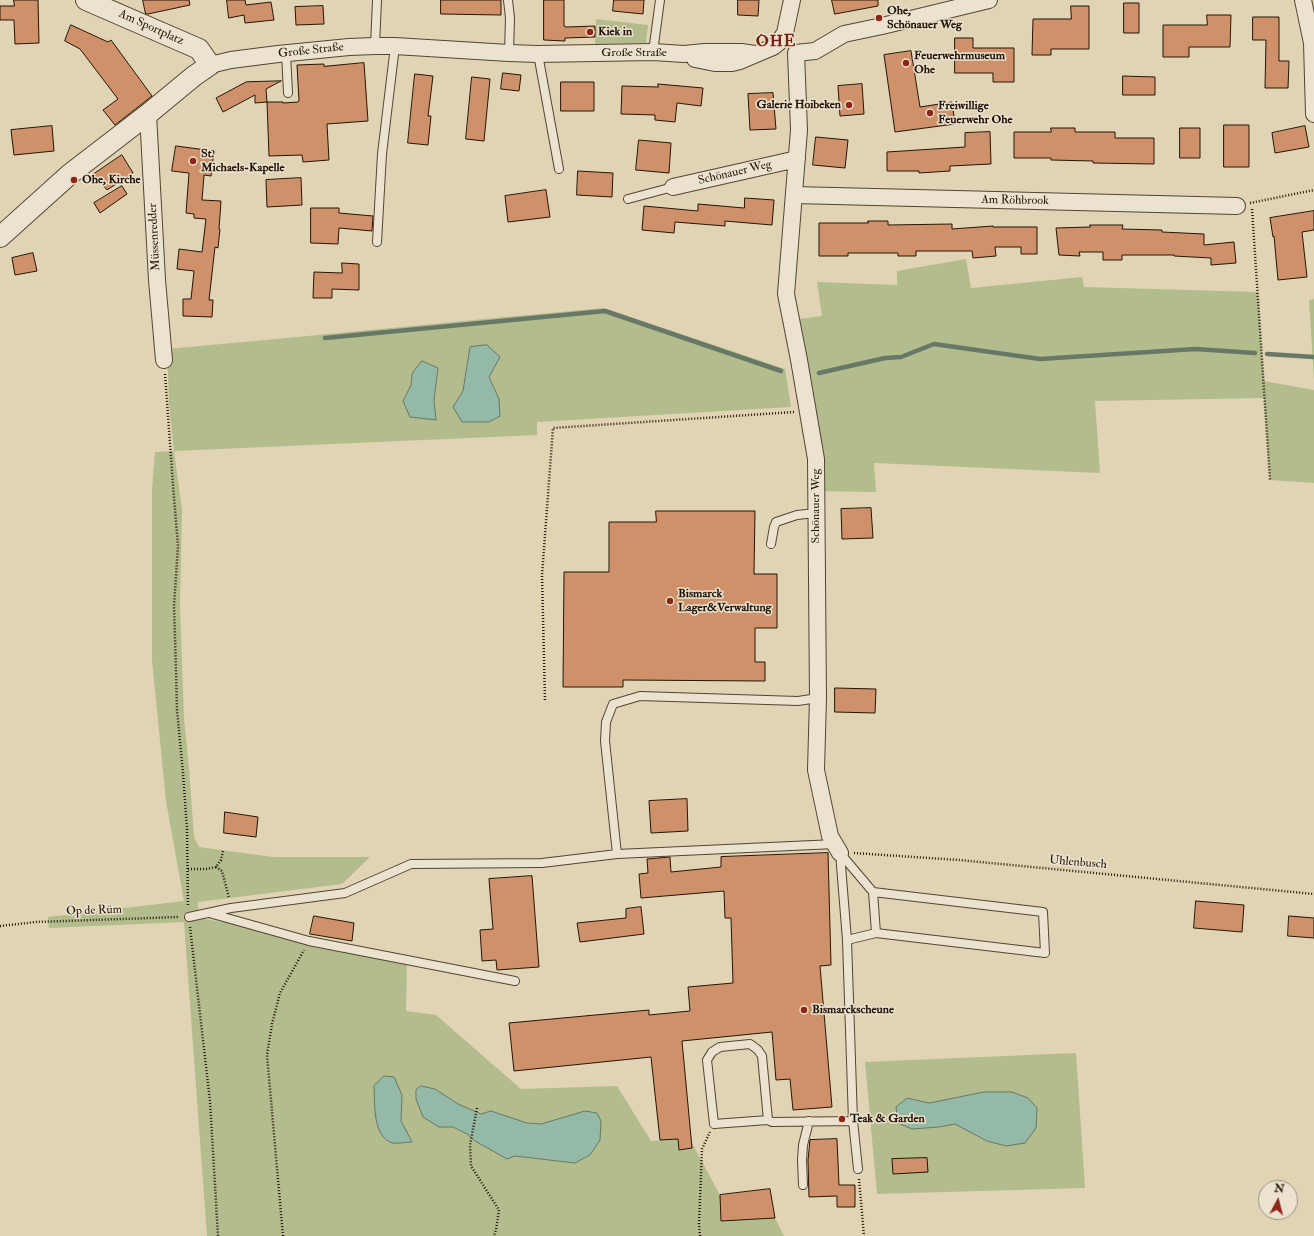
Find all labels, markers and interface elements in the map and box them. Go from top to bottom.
place label: Ohe, Schönauer Weg [887,4,962,32]
street label: Am Sportplatz [116,7,186,49]
marker: Ohe, Schönauer Weg [874,13,884,23]
place label: Kiek in [598,25,632,39]
marker: Kiek in [585,27,595,37]
district label: OHE [756,33,796,53]
street label: Große Straße [278,40,344,62]
street label: Große Straße [601,46,667,60]
place label: Feuerwehrmuseum Ohe [914,49,1005,77]
marker: Feuerwehrmuseum Ohe [901,58,911,68]
place label: Galerie Hoibeken [757,98,841,112]
place label: Freiwillige Feuerwehr Ohe [938,99,1013,127]
marker: Galerie Hoibeken [844,100,854,110]
marker: Freiwillige Feuerwehr Ohe [925,108,935,118]
place label: St. Michaels-Kapelle [201,147,285,175]
marker: St. Michaels-Kapelle [188,156,198,166]
street label: Schönauer Weg [697,158,773,188]
place label: Ohe, Kirche [82,173,141,187]
marker: Ohe, Kirche [69,175,79,185]
street label: Am Röhbrook [981,193,1049,209]
street label: Müssenredder [146,203,164,271]
street label: Schönauer Weg [809,469,823,543]
place label: Bismarck Lager&Verwaltung [678,587,772,615]
marker: Bismarck Lager&Verwaltung [665,596,675,606]
street label: Uhlenbusch [1049,853,1107,873]
street label: Op de Rüm [66,903,122,919]
place label: Bismarckscheune [812,1003,894,1017]
marker: Bismarckscheune [799,1005,809,1015]
place label: Teak & Garden [850,1112,925,1126]
marker: Teak & Garden [837,1114,847,1124]
north arrow [1258,1180,1298,1220]
text: N [1274,1182,1285,1196]

